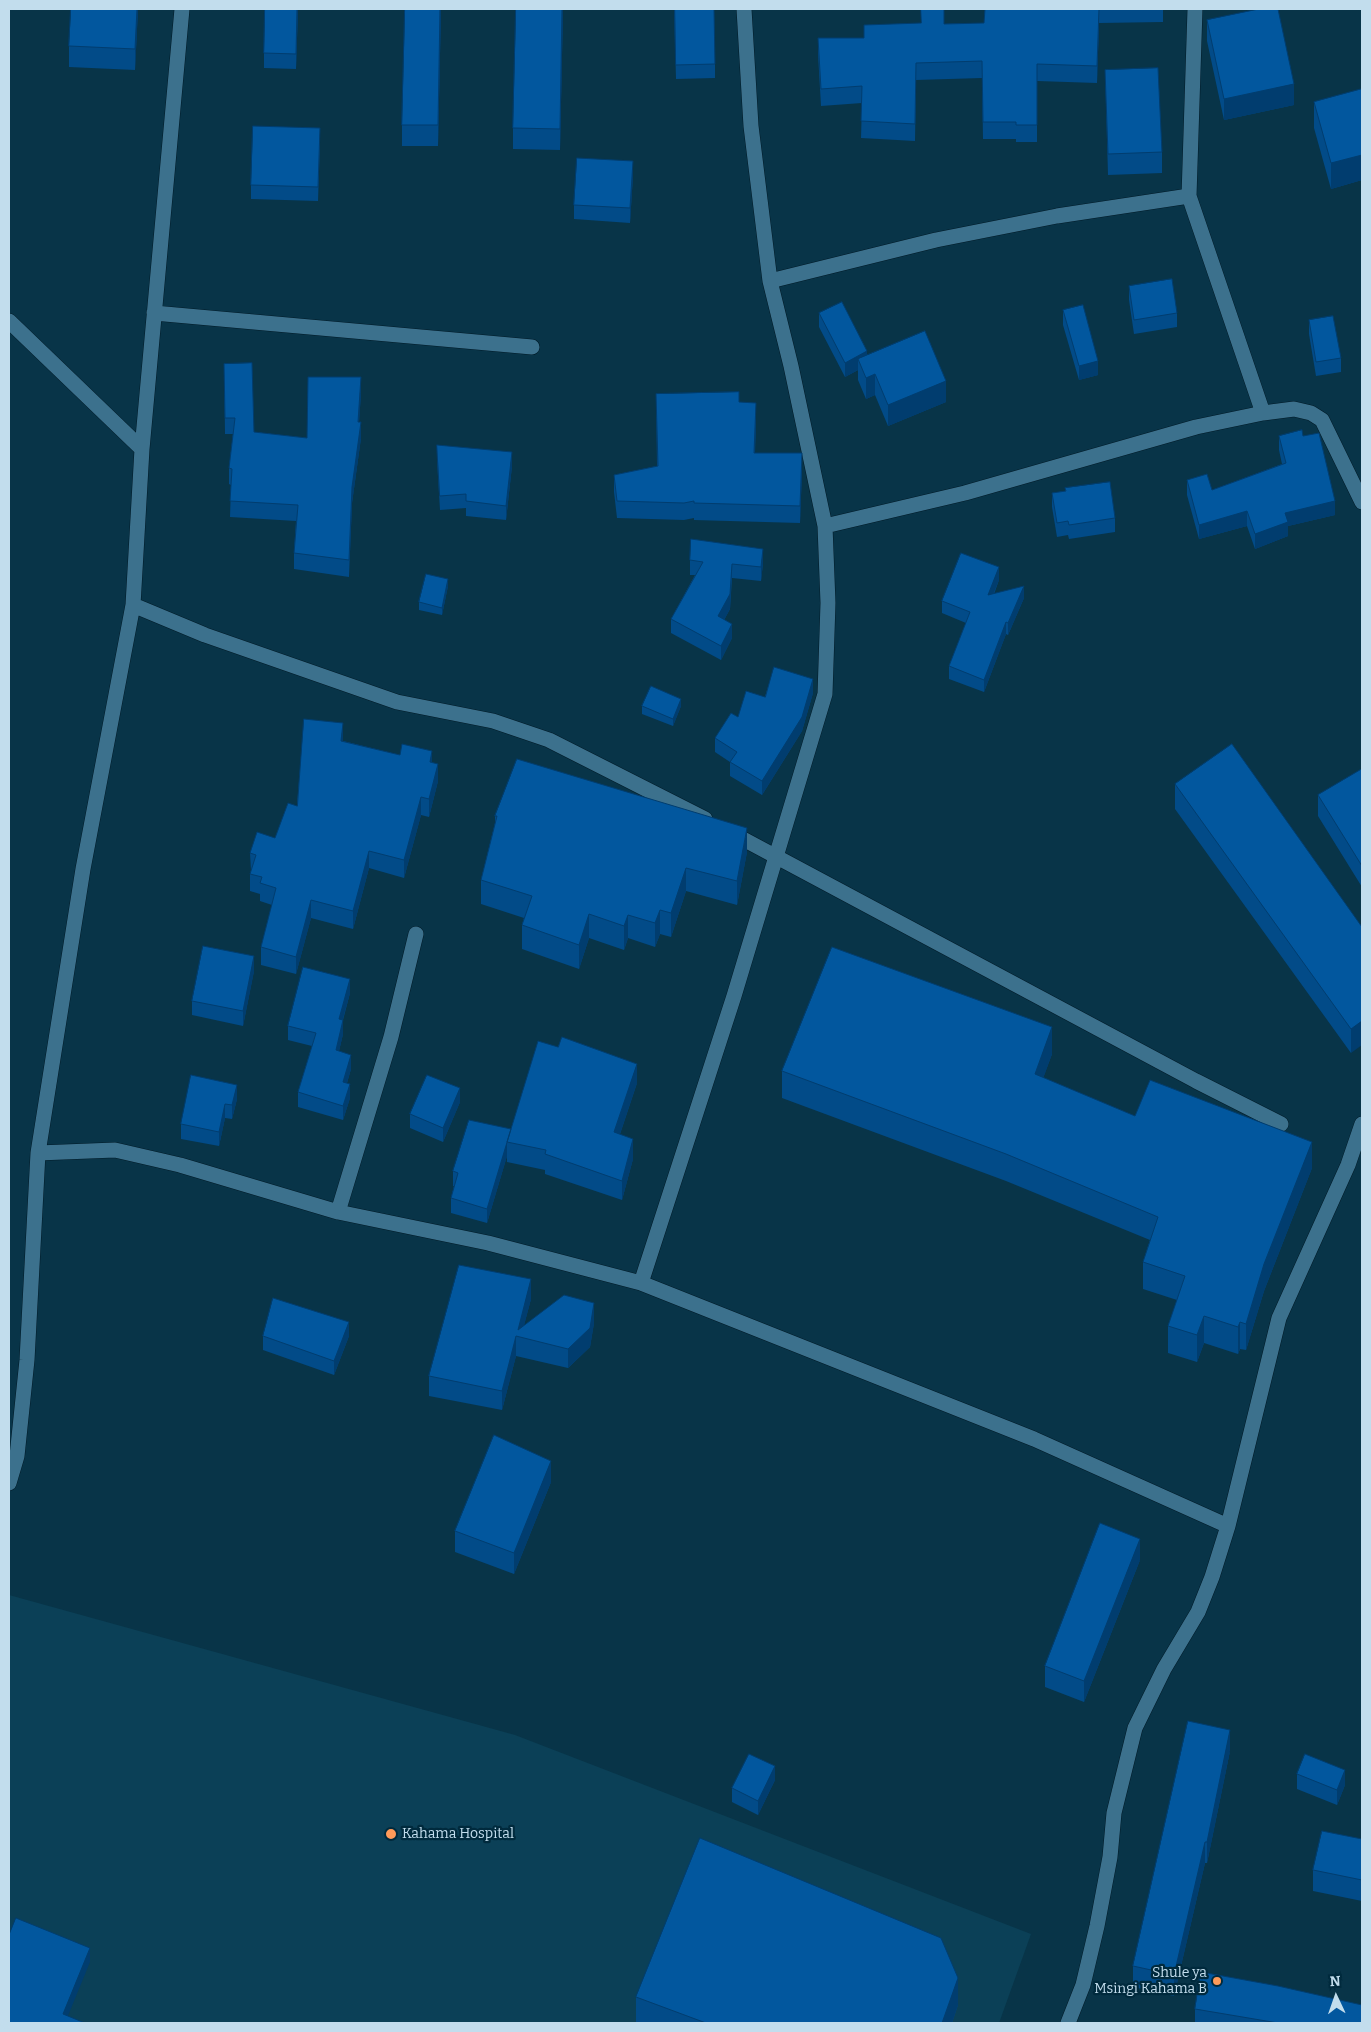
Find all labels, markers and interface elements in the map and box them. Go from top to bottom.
place label: Kahama Hospital [402,1826,514,1842]
marker: Kahama Hospital [384,1827,398,1841]
place label: Shule ya Msingi Kahama B [1094,1965,1207,1998]
north arrow [1311,1972,1361,2022]
text: N [1329,1973,1341,1990]
marker: Shule ya Msingi Kahama B [1211,1975,1223,1987]

